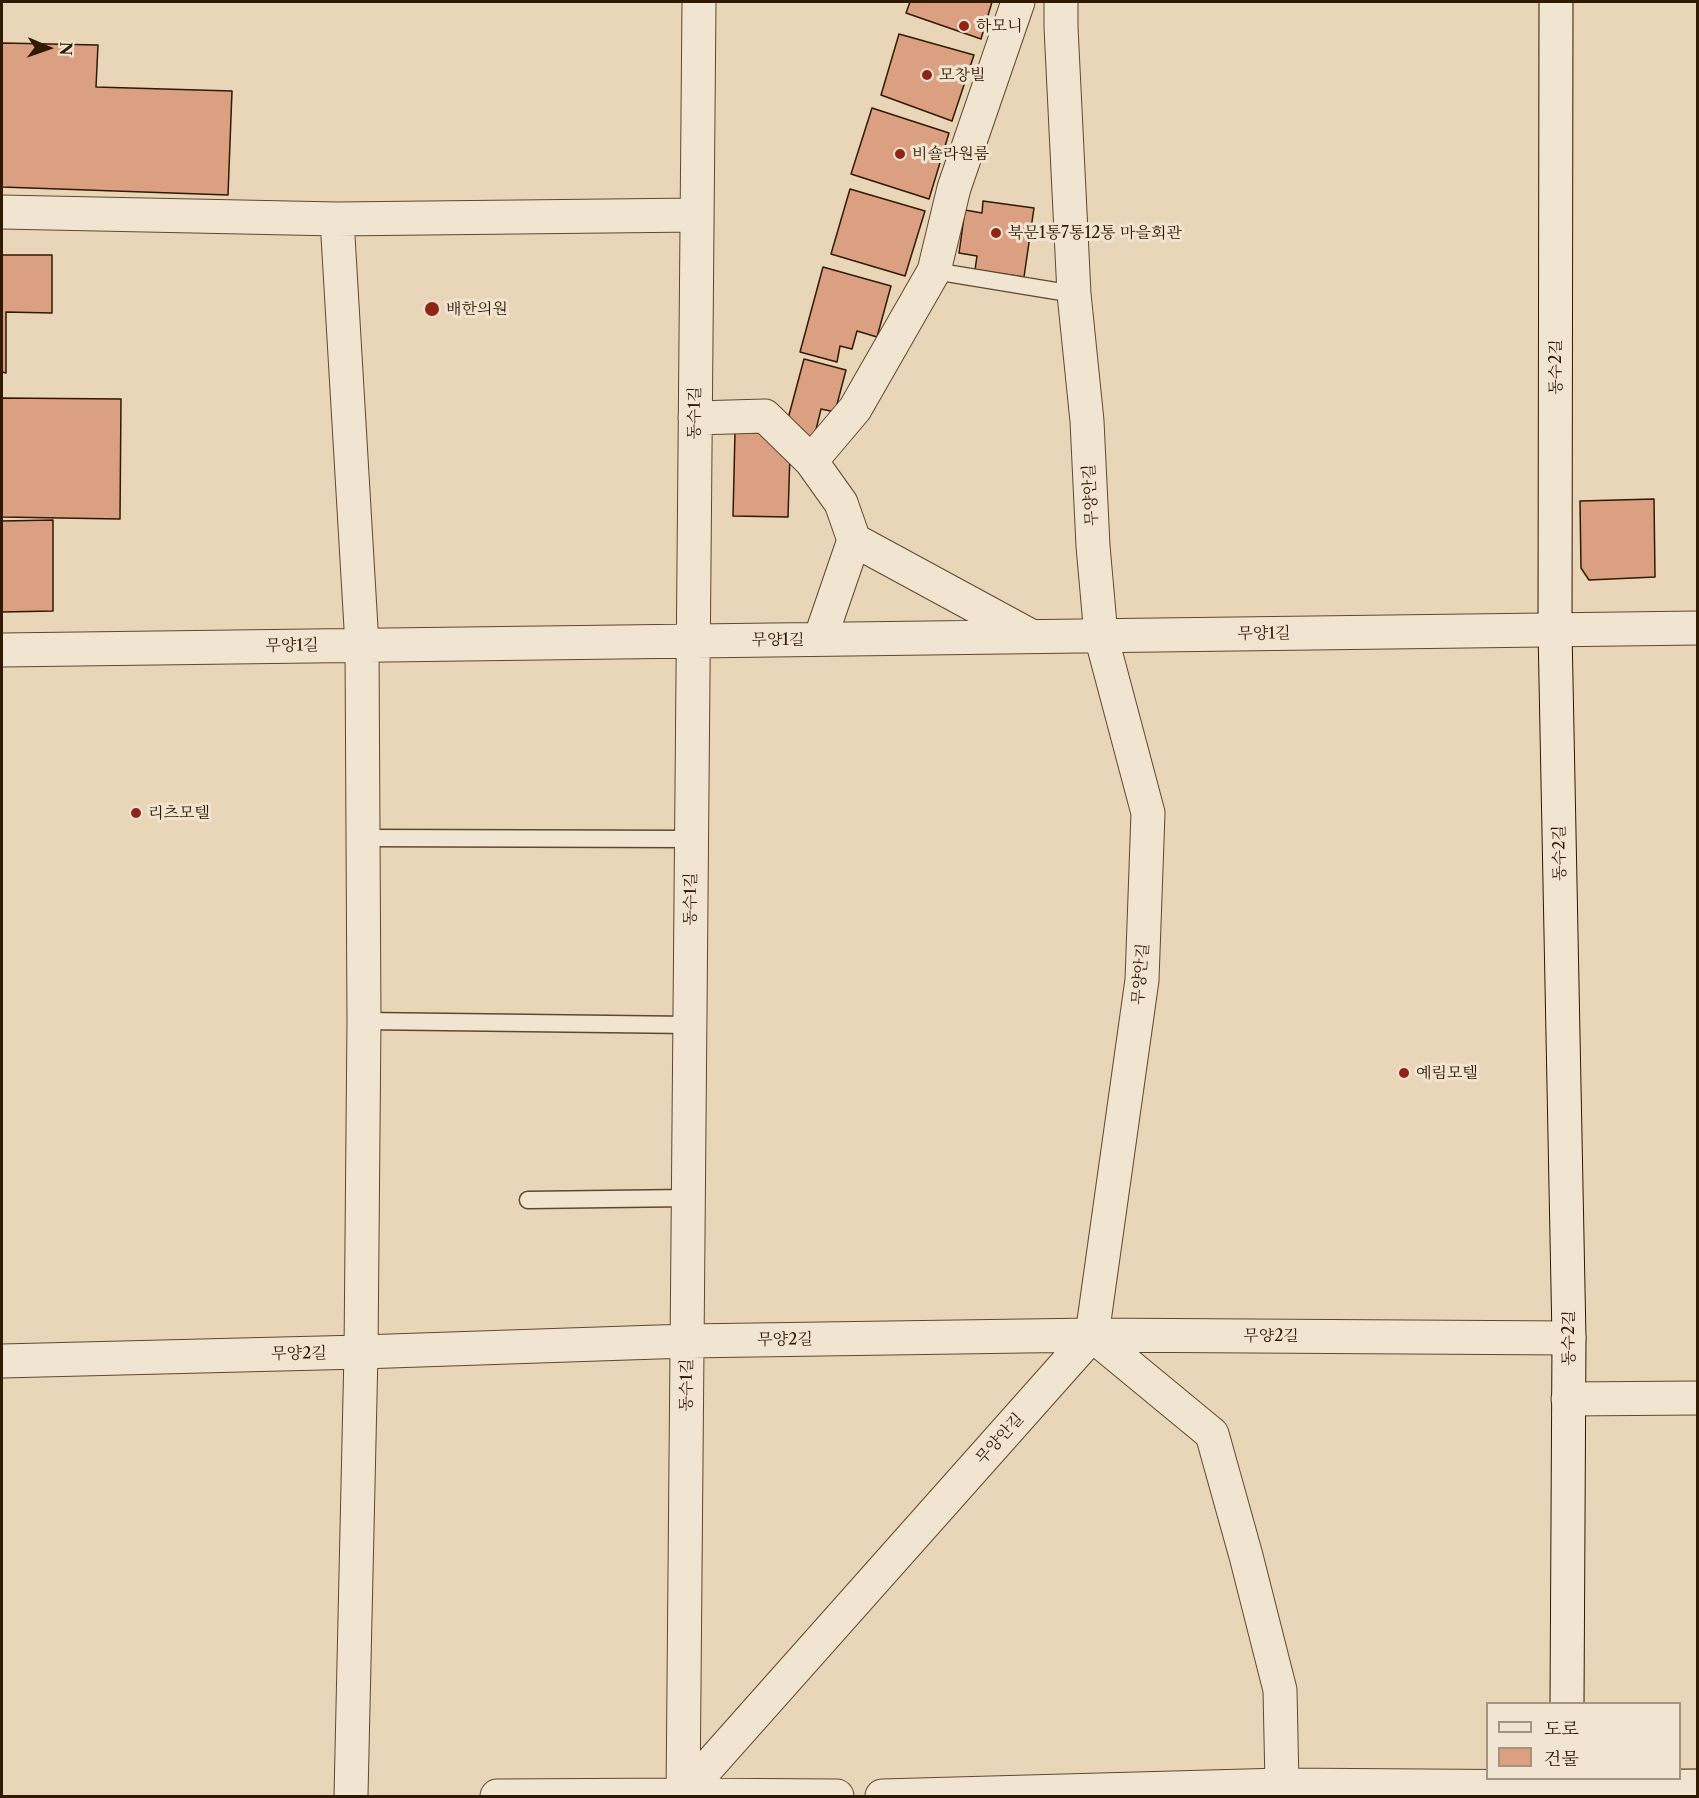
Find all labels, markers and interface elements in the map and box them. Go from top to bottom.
place label: 하모니 [976,16,1022,36]
north arrow [18,18,78,78]
marker: 하모니 [957,19,971,33]
text: N [56,41,76,56]
place label: 모창빌 [939,65,985,85]
marker: 모창빌 [920,68,934,82]
place label: 비숄라원룸 [912,144,989,164]
marker: 비숄라원룸 [893,147,907,161]
place label: 북문1통7통12통 마을회관 [1008,223,1182,243]
marker: 북문1통7통12통 마을회관 [989,226,1003,240]
place label: 배한의원 [446,299,508,319]
marker: 배한의원 [423,300,441,318]
street label: 동수2길 [1546,339,1566,395]
street label: 동수1길 [685,386,705,440]
street label: 무양안길 [1080,464,1102,526]
street label: 무양1길 [1237,624,1291,644]
street label: 무양1길 [751,630,805,650]
street label: 무양1길 [265,636,319,656]
place label: 리츠모텔 [148,803,210,823]
marker: 리츠모텔 [129,806,143,820]
street label: 동수2길 [1550,825,1570,881]
street label: 동수1길 [681,872,701,926]
street label: 무양안길 [1129,942,1153,1006]
place label: 예림모텔 [1416,1063,1478,1083]
marker: 예림모텔 [1397,1066,1411,1080]
street label: 동수2길 [1559,1310,1579,1366]
street label: 무양2길 [1243,1326,1299,1346]
street label: 무양2길 [757,1330,813,1350]
street label: 무양2길 [271,1344,327,1364]
street label: 동수1길 [677,1358,697,1412]
street label: 무양안길 [972,1410,1028,1468]
legend [1486,1702,1681,1780]
text: 도로 [1544,1718,1579,1740]
text: 건물 [1544,1748,1579,1770]

